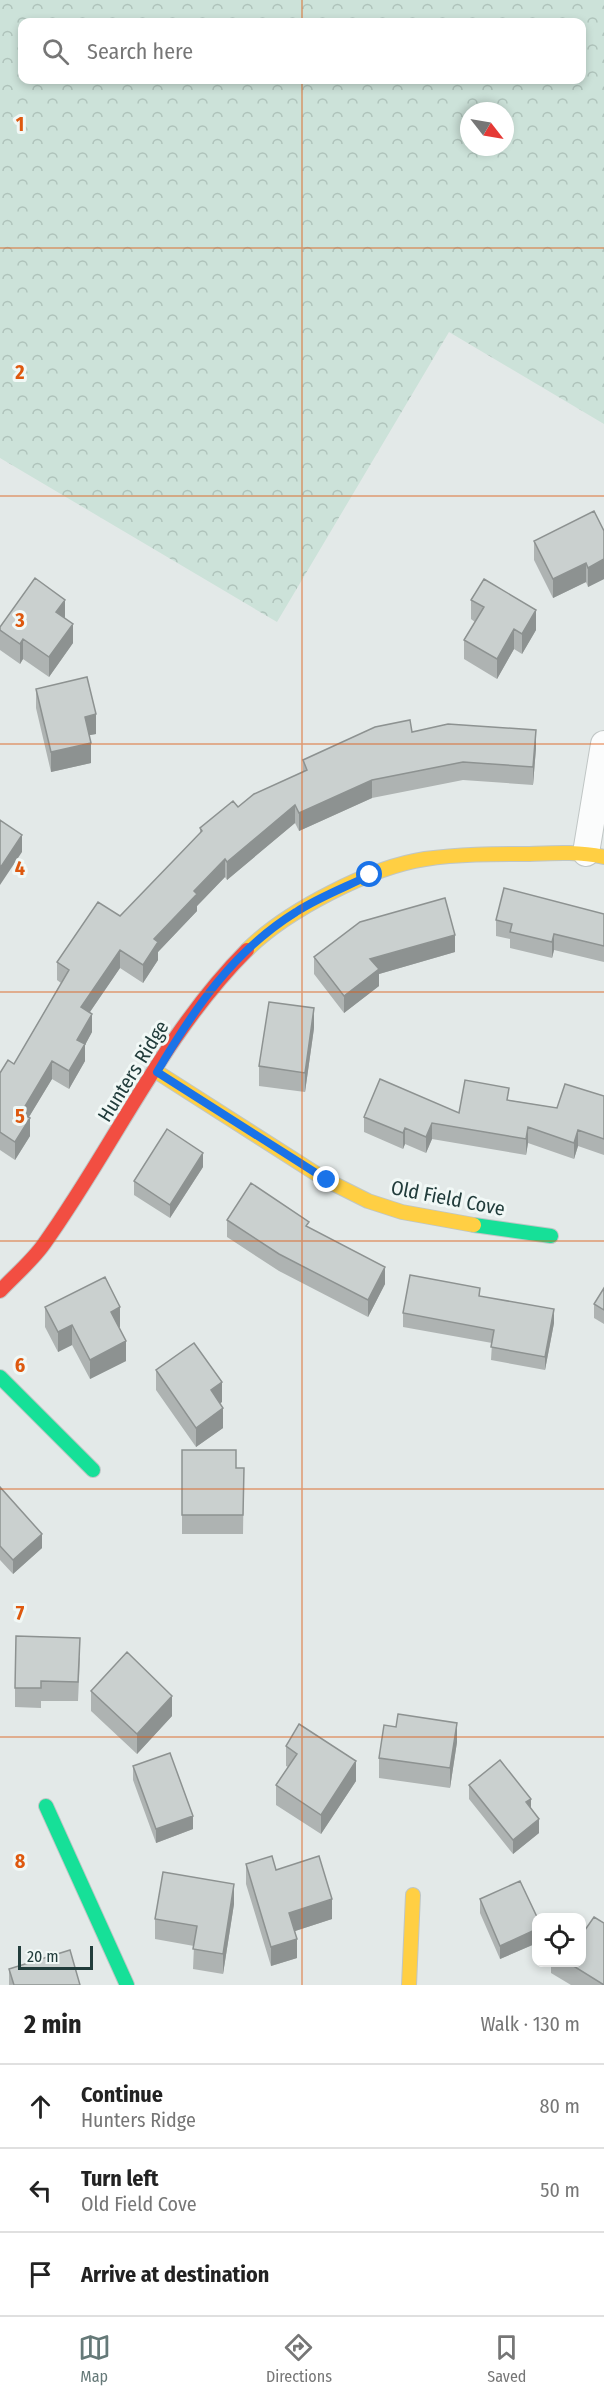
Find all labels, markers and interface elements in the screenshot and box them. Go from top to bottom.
search box [18,18,586,84]
icon: search [39,35,72,68]
text: Search here [87,38,193,65]
north arrow [460,102,514,156]
text: 1 [16,112,24,136]
text: 2 [14,360,25,384]
text: 3 [14,608,25,632]
text: 4 [15,856,25,880]
route start [356,861,382,887]
street label: Hunters Ridge [92,1016,174,1126]
text: 5 [15,1104,25,1128]
route end [313,1166,339,1192]
street label: Old Field Cove [389,1175,507,1221]
text: 6 [15,1353,25,1377]
text: 7 [16,1601,25,1625]
text: 8 [15,1849,26,1873]
map controls [532,1913,586,1967]
button: locate [532,1913,586,1967]
scale bar [18,1943,93,1970]
text: 20 m [27,1947,58,1966]
text: 2 min [24,2009,82,2040]
text: Walk · 130 m [480,2012,580,2036]
text: Continue [81,2081,163,2108]
icon: ahead [24,2090,57,2123]
text: 80 m [540,2094,580,2118]
text: Hunters Ridge [81,2108,196,2132]
text: Turn left [81,2165,159,2192]
icon: left [24,2174,57,2207]
text: 50 m [540,2178,580,2202]
text: Old Field Cove [81,2192,197,2216]
icon: arrive [24,2258,57,2291]
text: Arrive at destination [81,2261,269,2288]
tab: Map [78,2331,111,2386]
tab: Directions [266,2331,332,2386]
tab: Saved [487,2331,526,2386]

